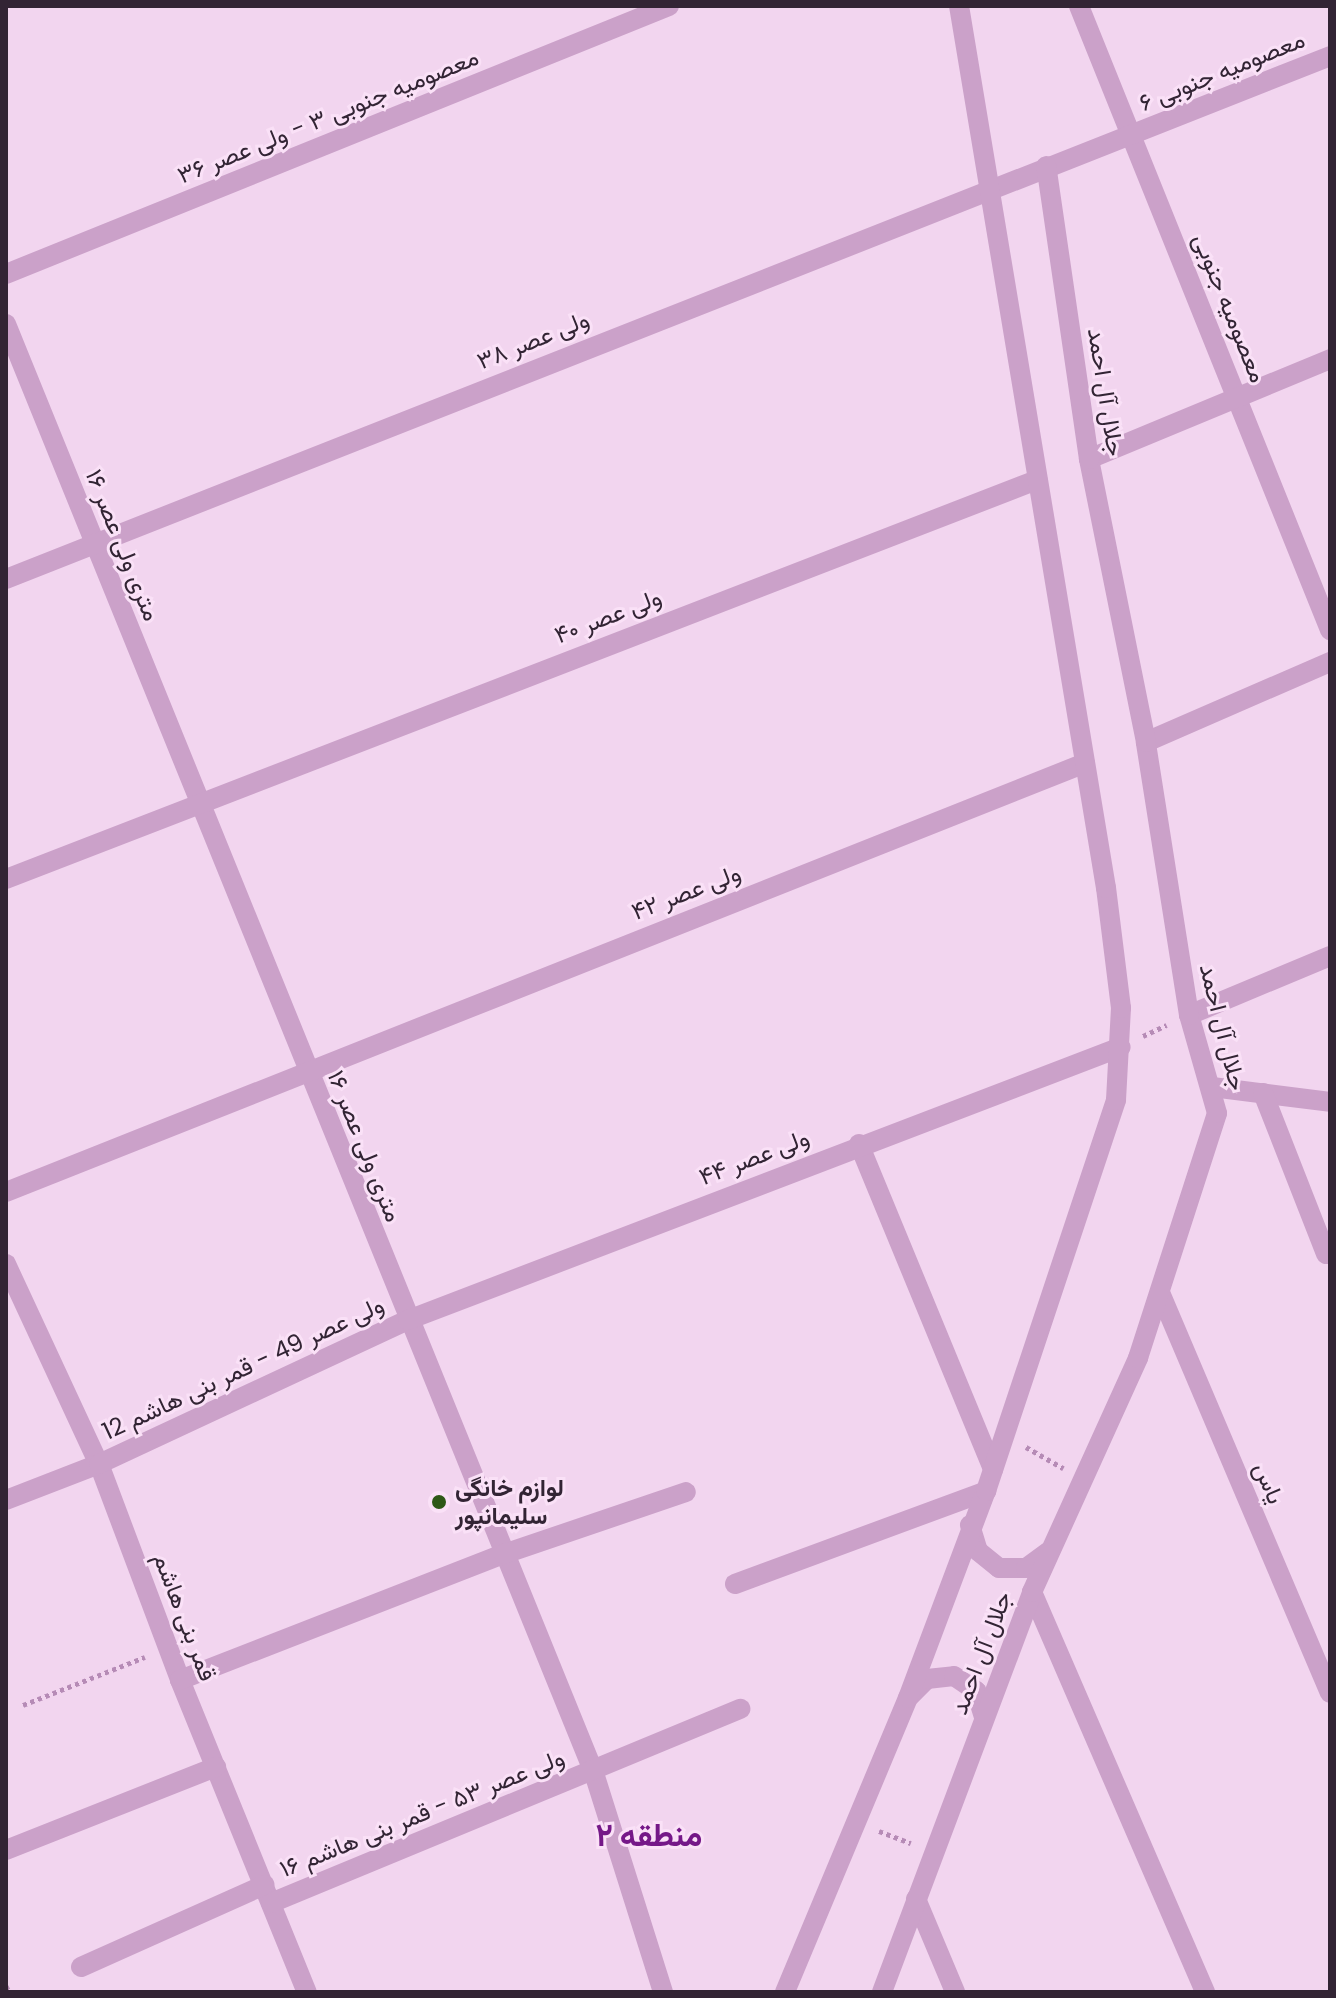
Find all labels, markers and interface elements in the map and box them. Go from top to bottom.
street label: معصومیه جنوبی ۶ [1135,25,1309,117]
street label: معصومیه جنوبی ۳ - ولی عصر ۳۶ [173,42,483,190]
street label: معصومیه جنوبی [1187,229,1273,387]
street label: ولی عصر ۳۸ [473,304,593,376]
street label: جلال آل احمد [1082,326,1130,458]
street label: ۱۶ متری ولی عصر [79,465,167,625]
street label: ولی عصر ۴۰ [550,582,666,650]
street label: ولی عصر ۴۲ [627,858,745,926]
street label: جلال آل احمد [1193,961,1253,1093]
street label: ۱۶ متری ولی عصر [321,1066,409,1226]
street label: ولی عصر ۴۴ [695,1123,813,1191]
street label: ولی عصر 49 - قمر بنی هاشم 12 [98,1290,388,1446]
street label: یاس [1248,1458,1290,1508]
place label: لوازم خانگی سلیمانپور [455,1474,564,1530]
marker: لوازم خانگی سلیمانپور [430,1493,448,1511]
street label: قمر بنی هاشم [147,1549,223,1685]
street label: جلال آل احمد [944,1587,1018,1719]
street label: ولی عصر ۵۳ - قمر بنی هاشم ۱۶ [276,1743,568,1883]
district label: منطقه ۲ [596,1816,702,1854]

